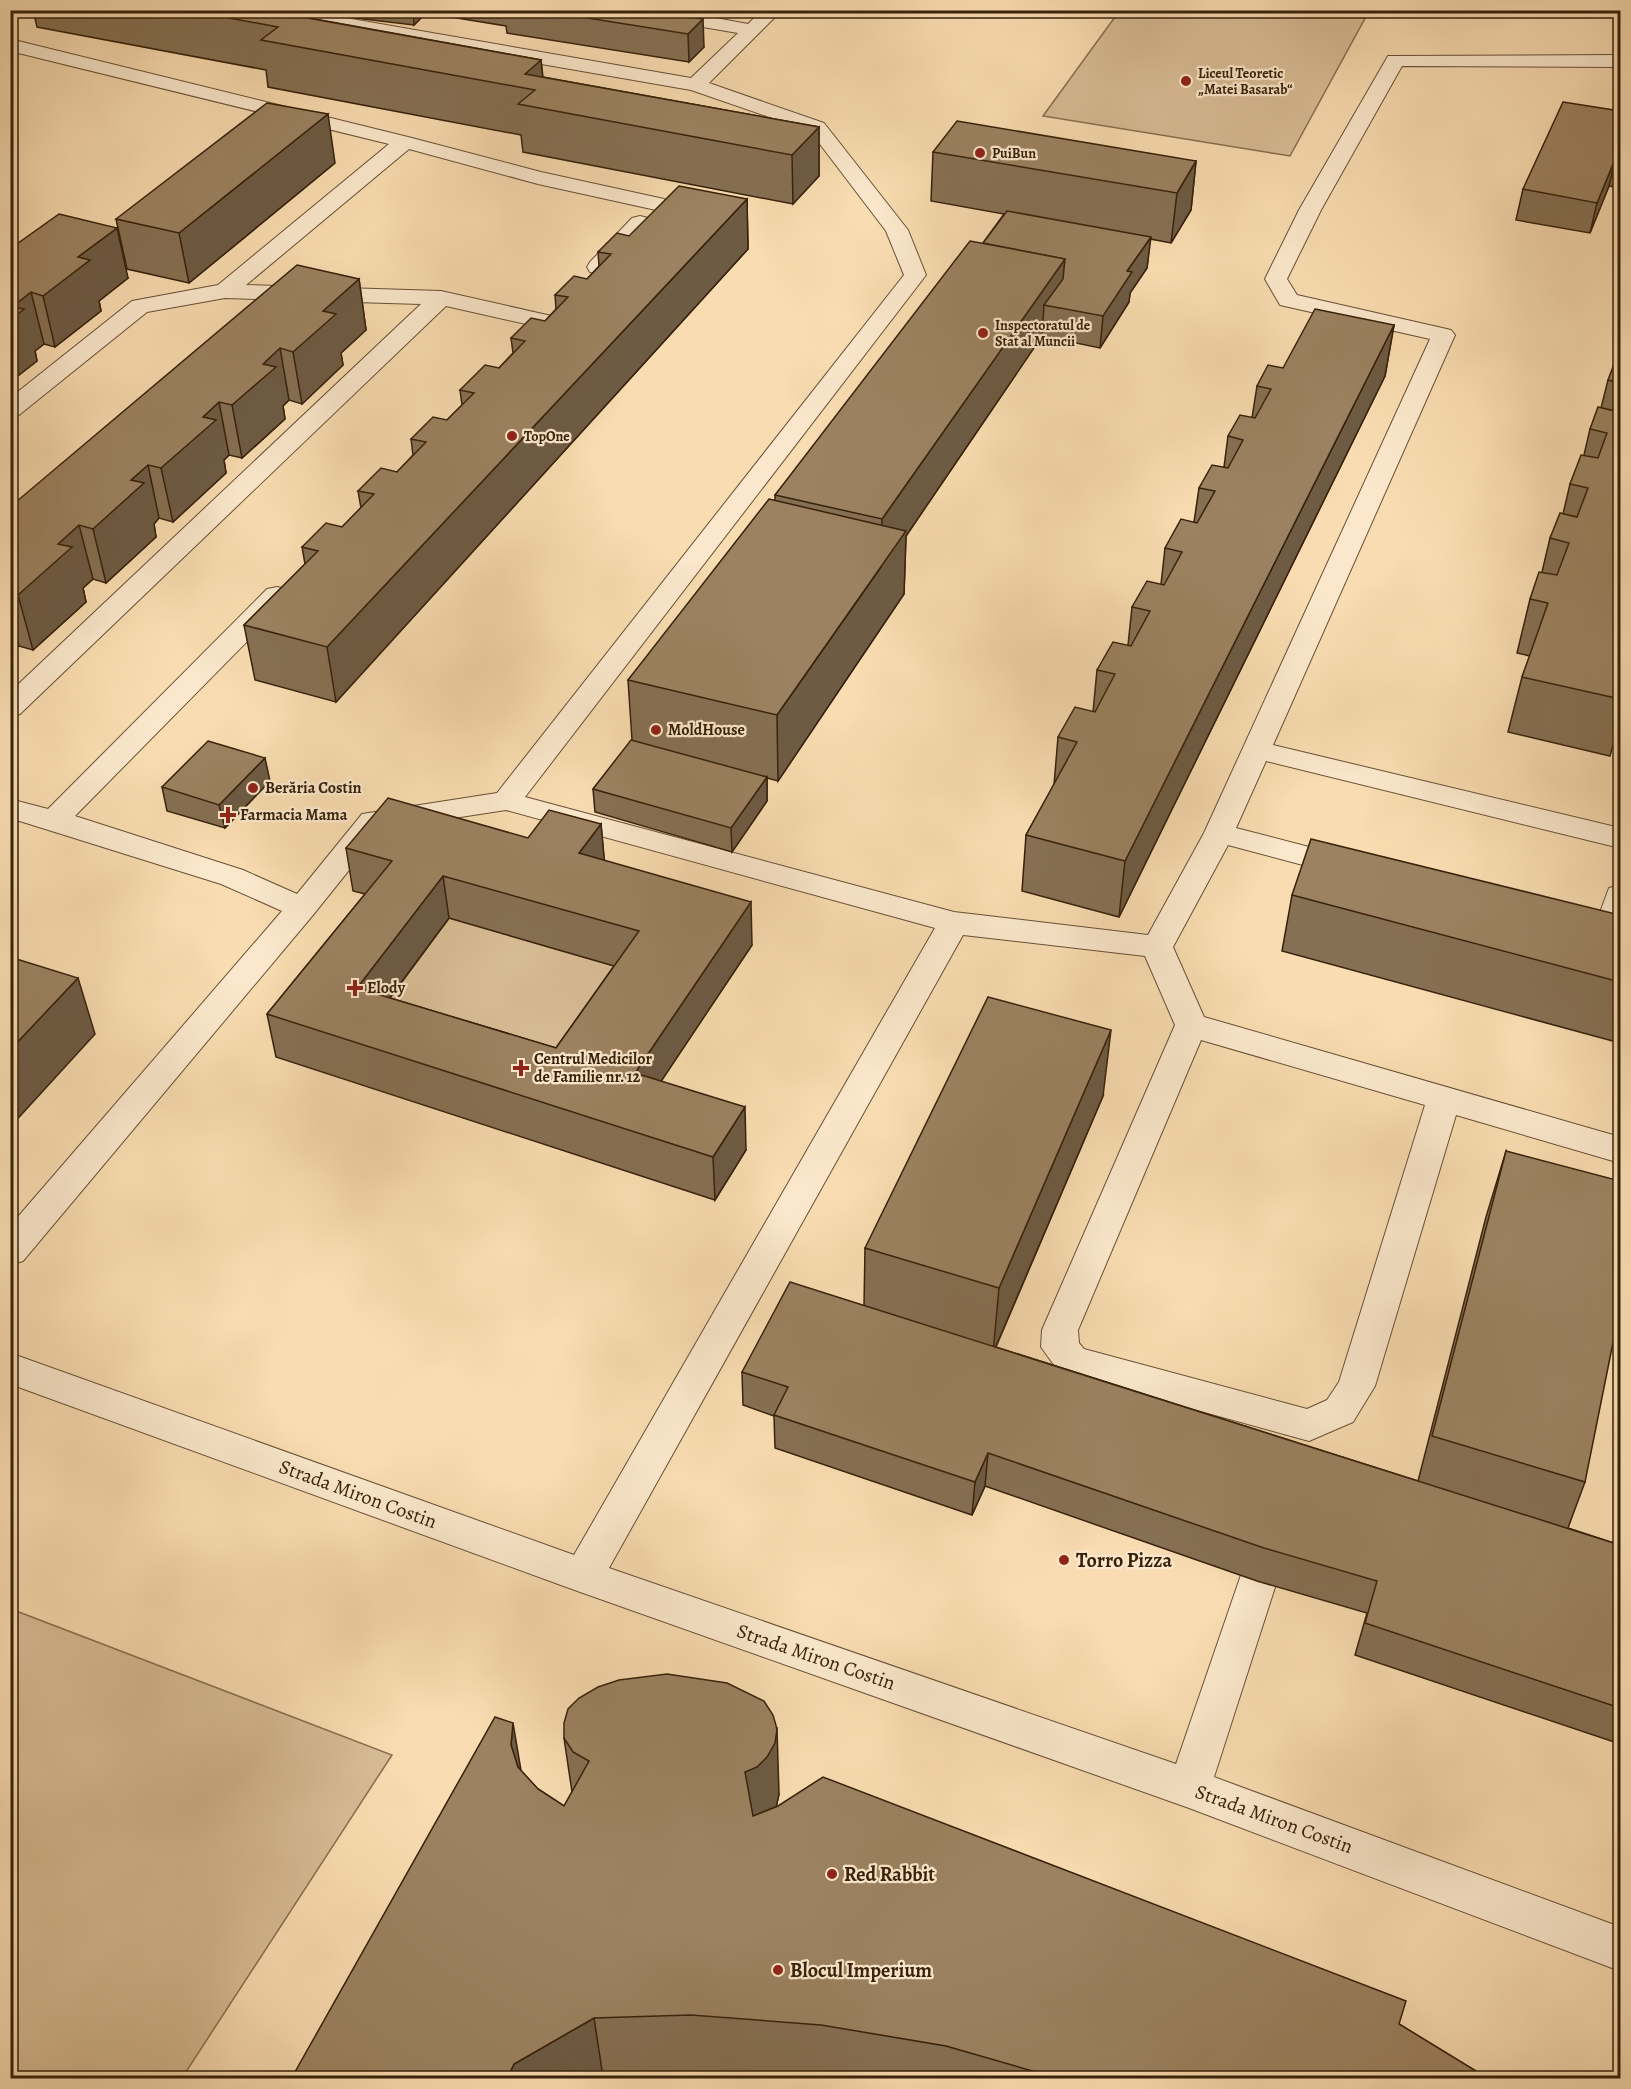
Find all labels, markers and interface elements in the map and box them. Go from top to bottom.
place label: Liceul Teoretic „Matei Basarab“ [1198,64,1293,99]
marker: Liceul Teoretic „Matei Basarab“ [1179,74,1193,88]
place label: PuiBun [992,144,1036,163]
marker: PuiBun [973,146,987,160]
place label: Inspectoratul de Stat al Muncii [995,316,1091,351]
marker: Inspectoratul de Stat al Muncii [976,326,990,340]
place label: TopOne [524,427,570,446]
marker: TopOne [505,429,519,443]
place label: MoldHouse [668,719,745,741]
marker: MoldHouse [649,723,663,737]
place label: Berăria Costin [265,777,362,799]
marker: Berăria Costin [246,781,260,795]
place label: Farmacia Mama [240,804,348,826]
marker: Farmacia Mama [221,808,235,822]
place label: Elody [367,977,406,999]
marker: Elody [348,981,362,995]
place label: Centrul Medicilor de Familie nr. 12 [534,1048,653,1088]
marker: Centrul Medicilor de Familie nr. 12 [512,1059,530,1077]
street label: Strada Miron Costin [275,1453,441,1535]
place label: Torro Pizza [1076,1547,1172,1574]
marker: Torro Pizza [1057,1553,1071,1567]
street label: Strada Miron Costin [733,1617,899,1697]
street label: Strada Miron Costin [1191,1778,1357,1860]
place label: Red Rabbit [844,1861,935,1888]
marker: Red Rabbit [825,1867,839,1881]
place label: Blocul Imperium [790,1957,932,1984]
marker: Blocul Imperium [771,1963,785,1977]

